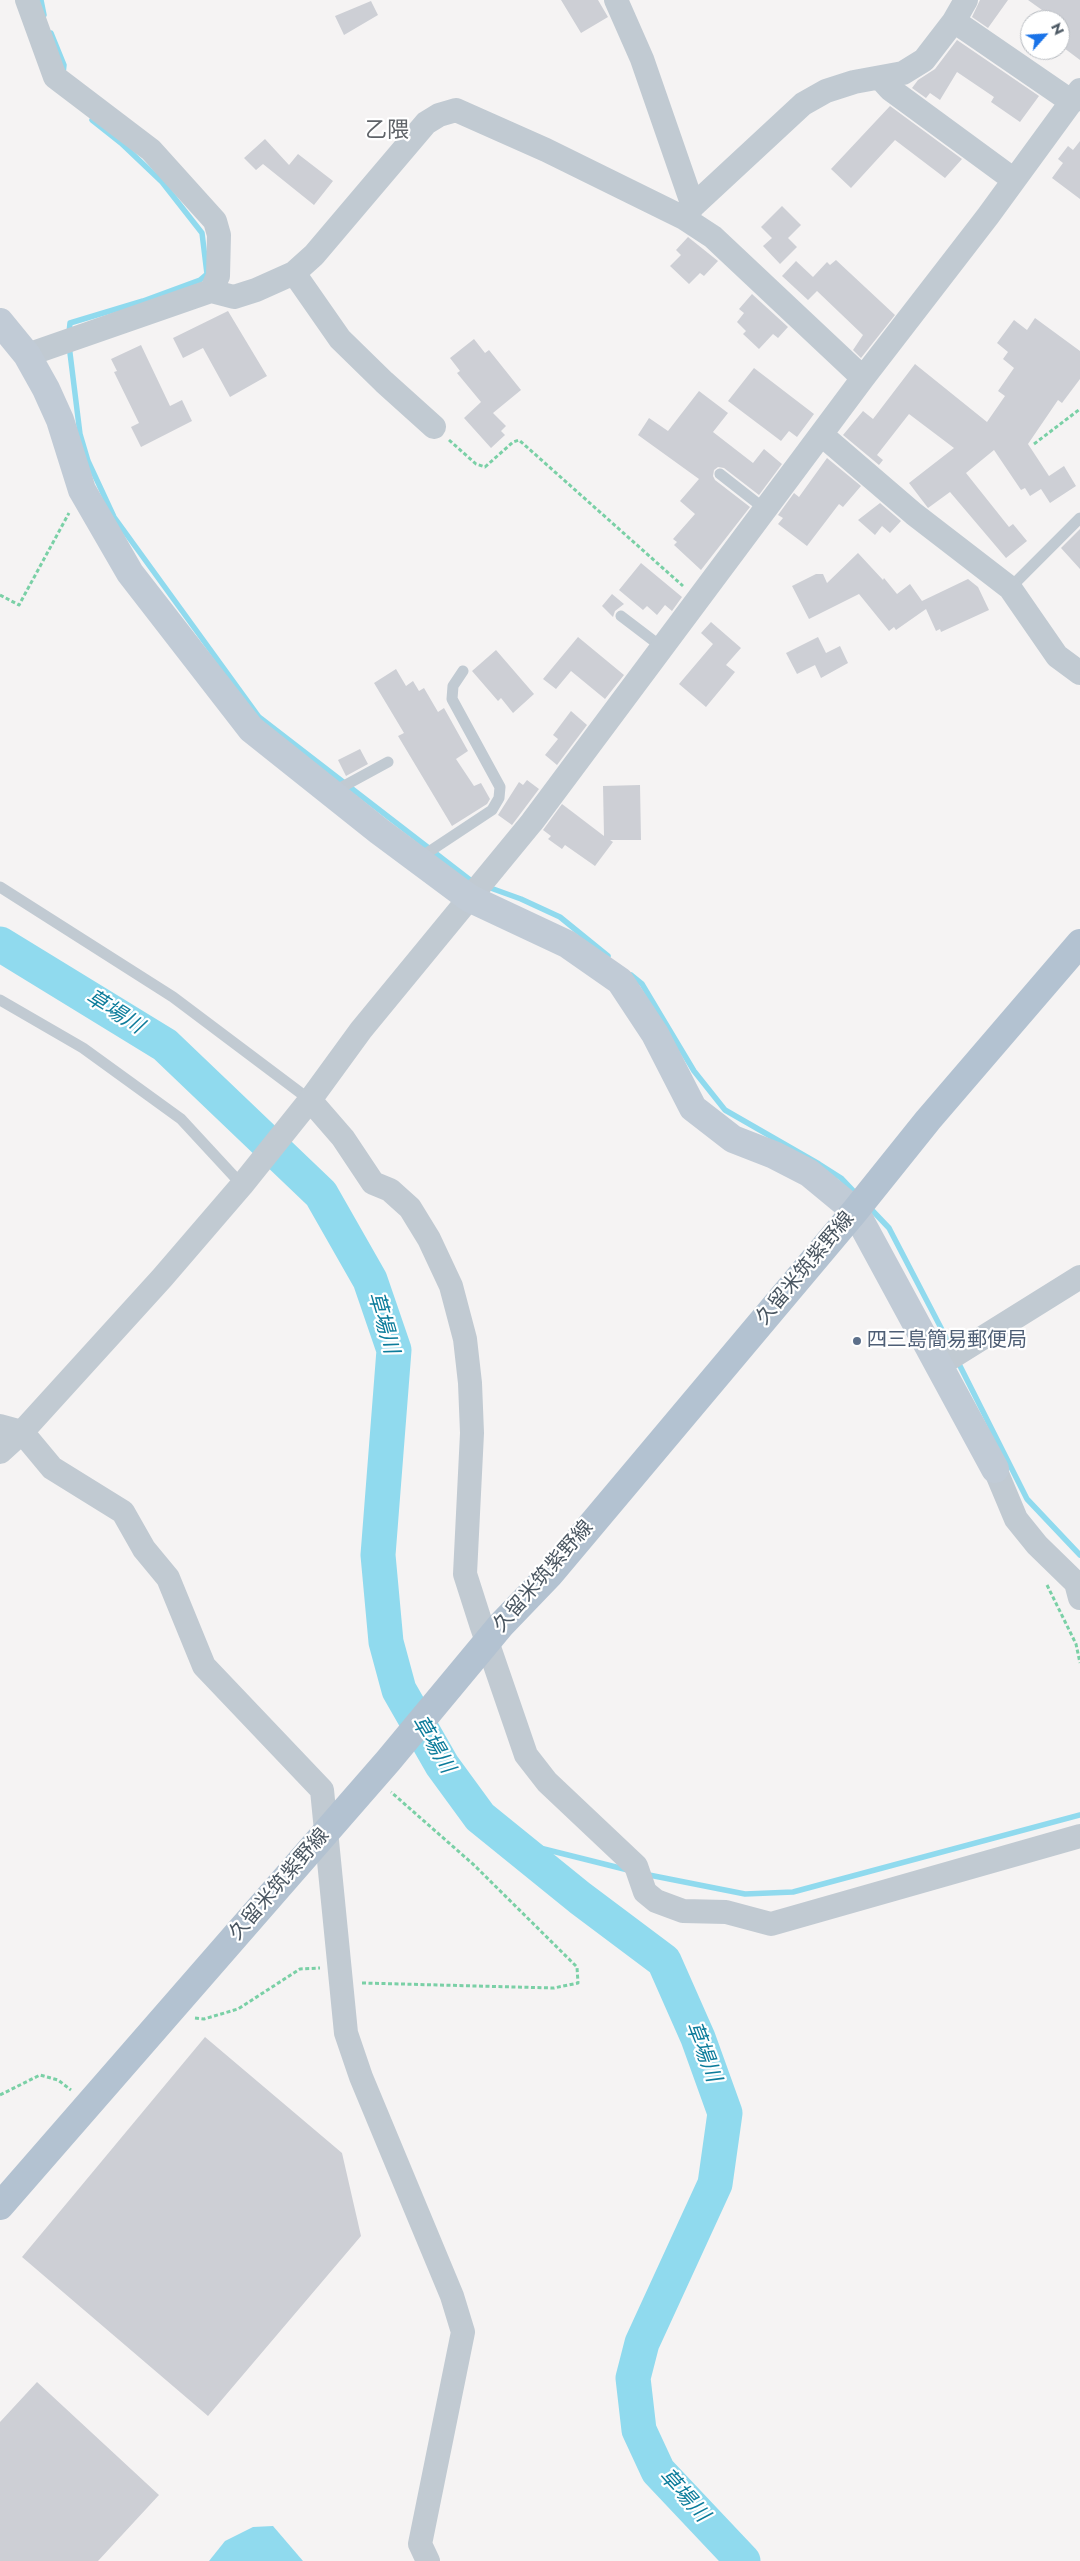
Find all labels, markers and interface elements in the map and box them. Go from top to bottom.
north arrow [1020,10,1070,60]
text: N [1046,19,1069,38]
district label: 乙隈 [365,119,409,145]
water label: 草場川 [81,986,147,1040]
street label: 久留米筑紫野線 [752,1208,860,1330]
water label: 草場川 [361,1289,403,1357]
place label: 四三島簡易郵便局 [867,1329,1027,1353]
marker: 四三島簡易郵便局 [851,1335,863,1347]
street label: 久留米筑紫野線 [489,1516,599,1638]
water label: 草場川 [405,1712,459,1778]
street label: 久留米筑紫野線 [225,1824,335,1946]
water label: 草場川 [679,2018,725,2086]
water label: 草場川 [653,2464,713,2528]

